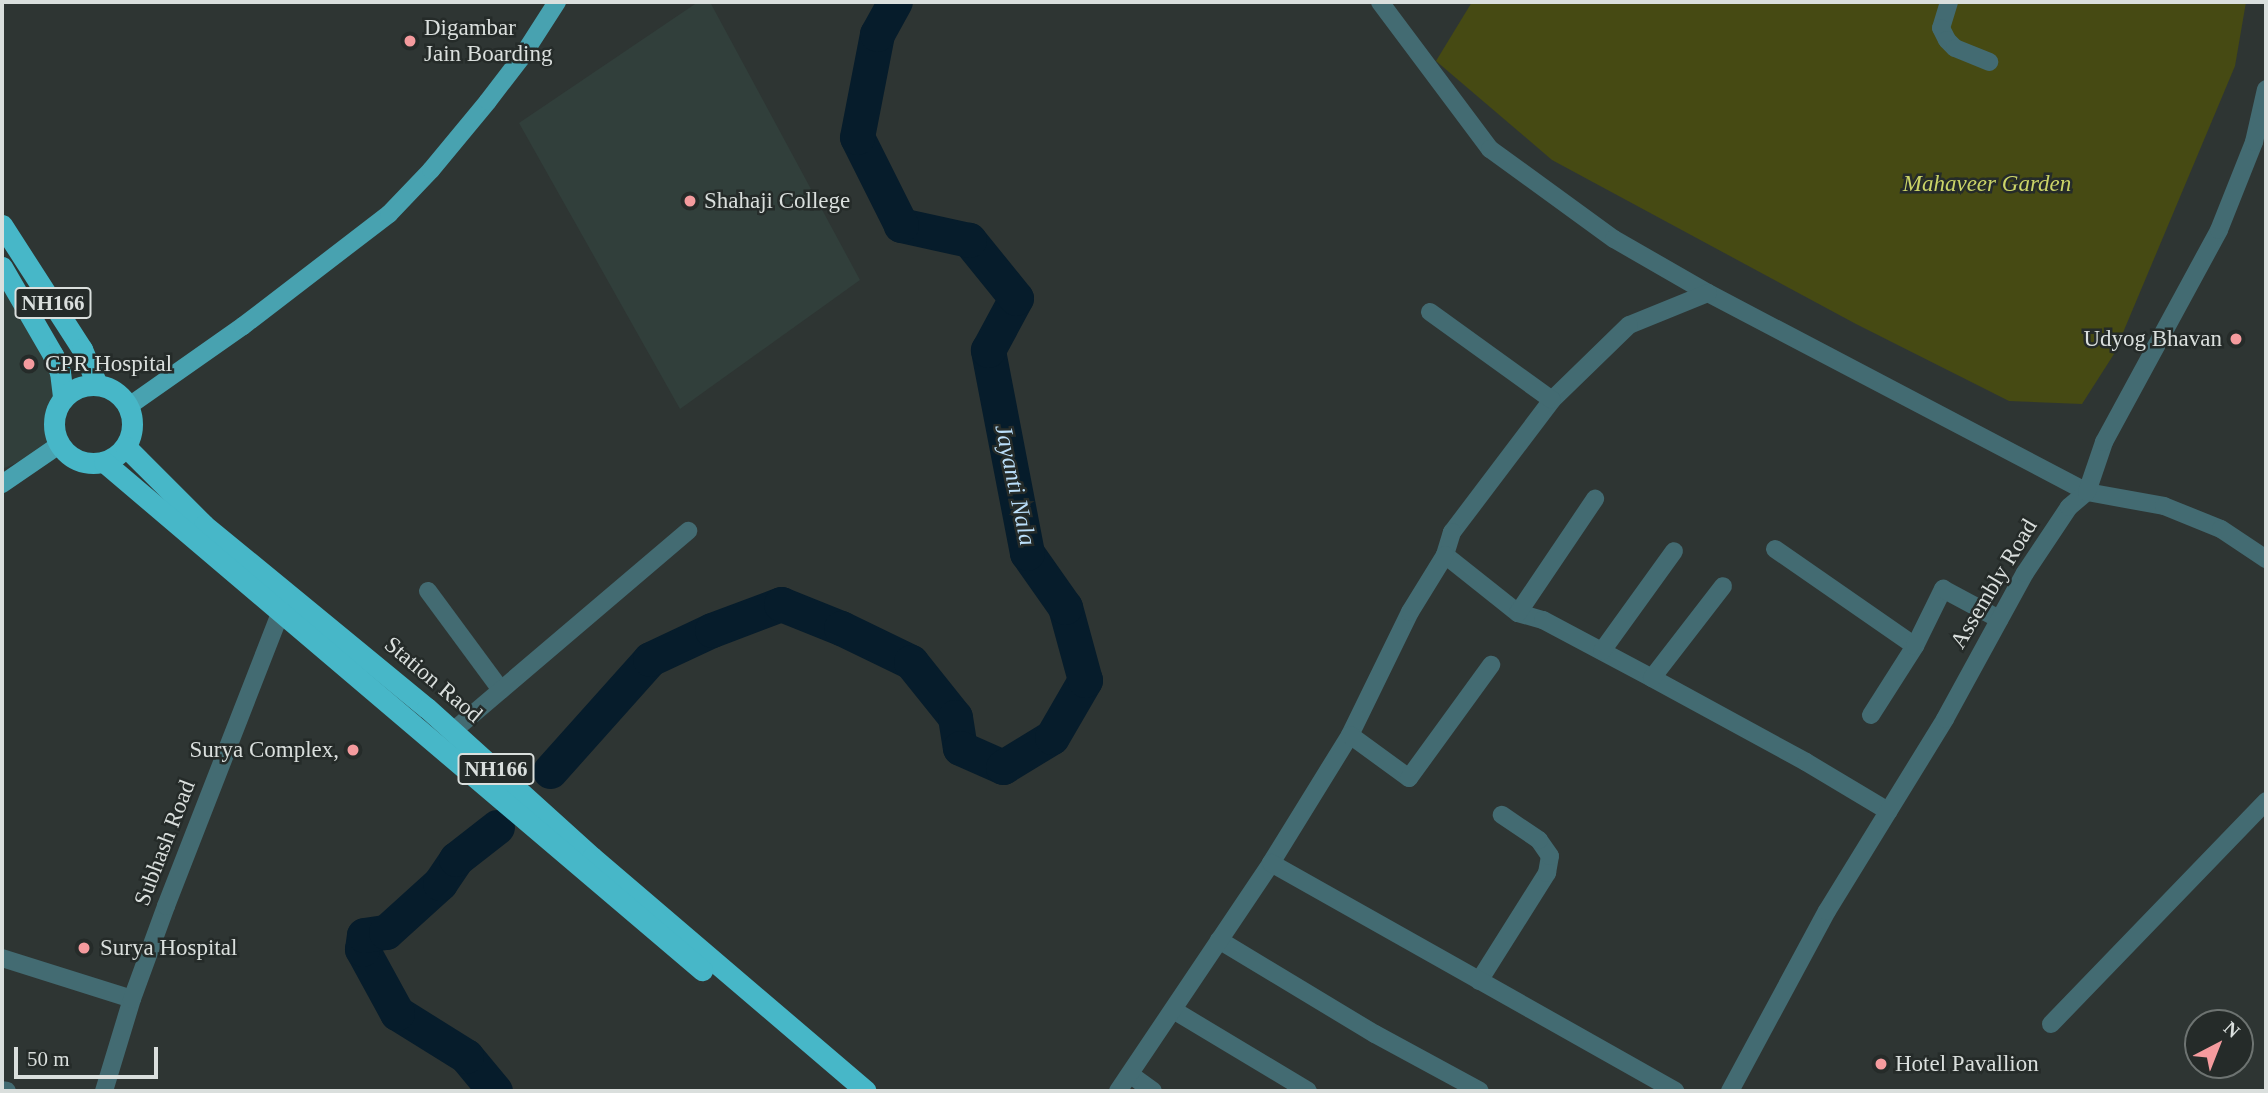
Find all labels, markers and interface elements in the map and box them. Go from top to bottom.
place label: Digambar Jain Boarding [424,14,552,68]
marker: Digambar Jain Boarding [402,33,418,49]
park label: Mahaveer Garden [1903,170,2071,198]
place label: Shahaji College [704,187,850,215]
marker: Shahaji College [682,193,698,209]
road number: NH166 [14,286,92,320]
place label: Udyog Bhavan [2083,325,2222,353]
marker: Udyog Bhavan [2228,331,2244,347]
place label: CPR Hospital [45,350,172,378]
marker: CPR Hospital [19,354,39,374]
water label: Jayanti Nala [988,422,1042,548]
street label: Assembly Road [1944,514,2044,654]
street label: Station Raod [378,631,488,729]
place label: Surya Complex, [190,736,339,764]
marker: Surya Complex, [345,742,361,758]
road number: NH166 [458,752,534,786]
street label: Subhash Road [128,776,202,910]
place label: Surya Hospital [100,934,237,962]
marker: Surya Hospital [74,938,94,958]
north arrow [2184,1009,2254,1079]
text: N [2220,1017,2244,1042]
scale bar [18,1034,161,1078]
text: 50 m [27,1047,70,1071]
place label: Hotel Pavallion [1895,1050,2039,1078]
marker: Hotel Pavallion [1873,1056,1889,1072]

